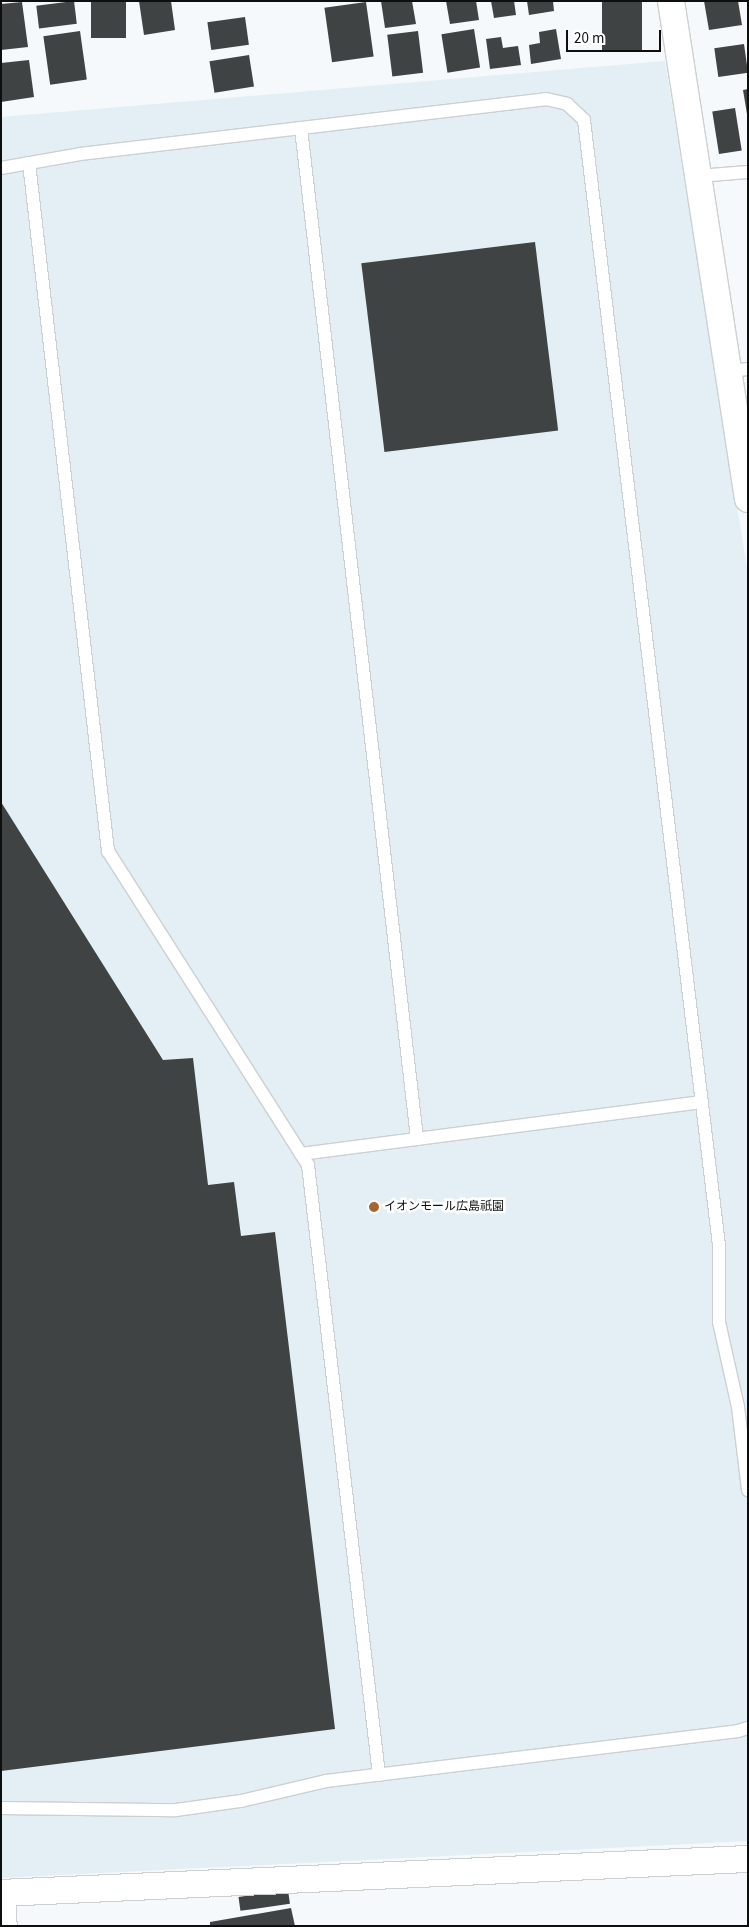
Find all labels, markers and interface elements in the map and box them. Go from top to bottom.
scale bar [569,20,664,52]
text: 20 m [574,28,604,49]
place label: イオンモール広島祇園 [384,1200,504,1214]
marker: イオンモール広島祇園 [368,1201,380,1213]

